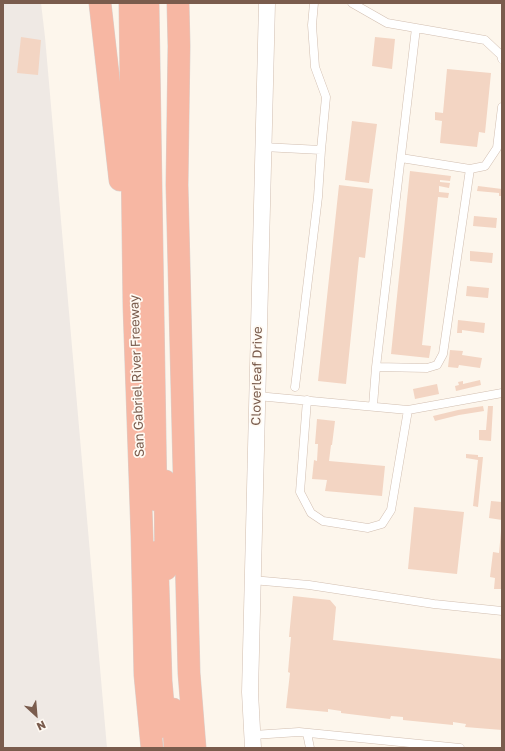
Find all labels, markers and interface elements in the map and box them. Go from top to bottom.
street label: San Gabriel River Freeway [126,295,148,457]
street label: Cloverleaf Drive [248,326,266,426]
north arrow [16,695,56,735]
text: N [35,719,48,734]

